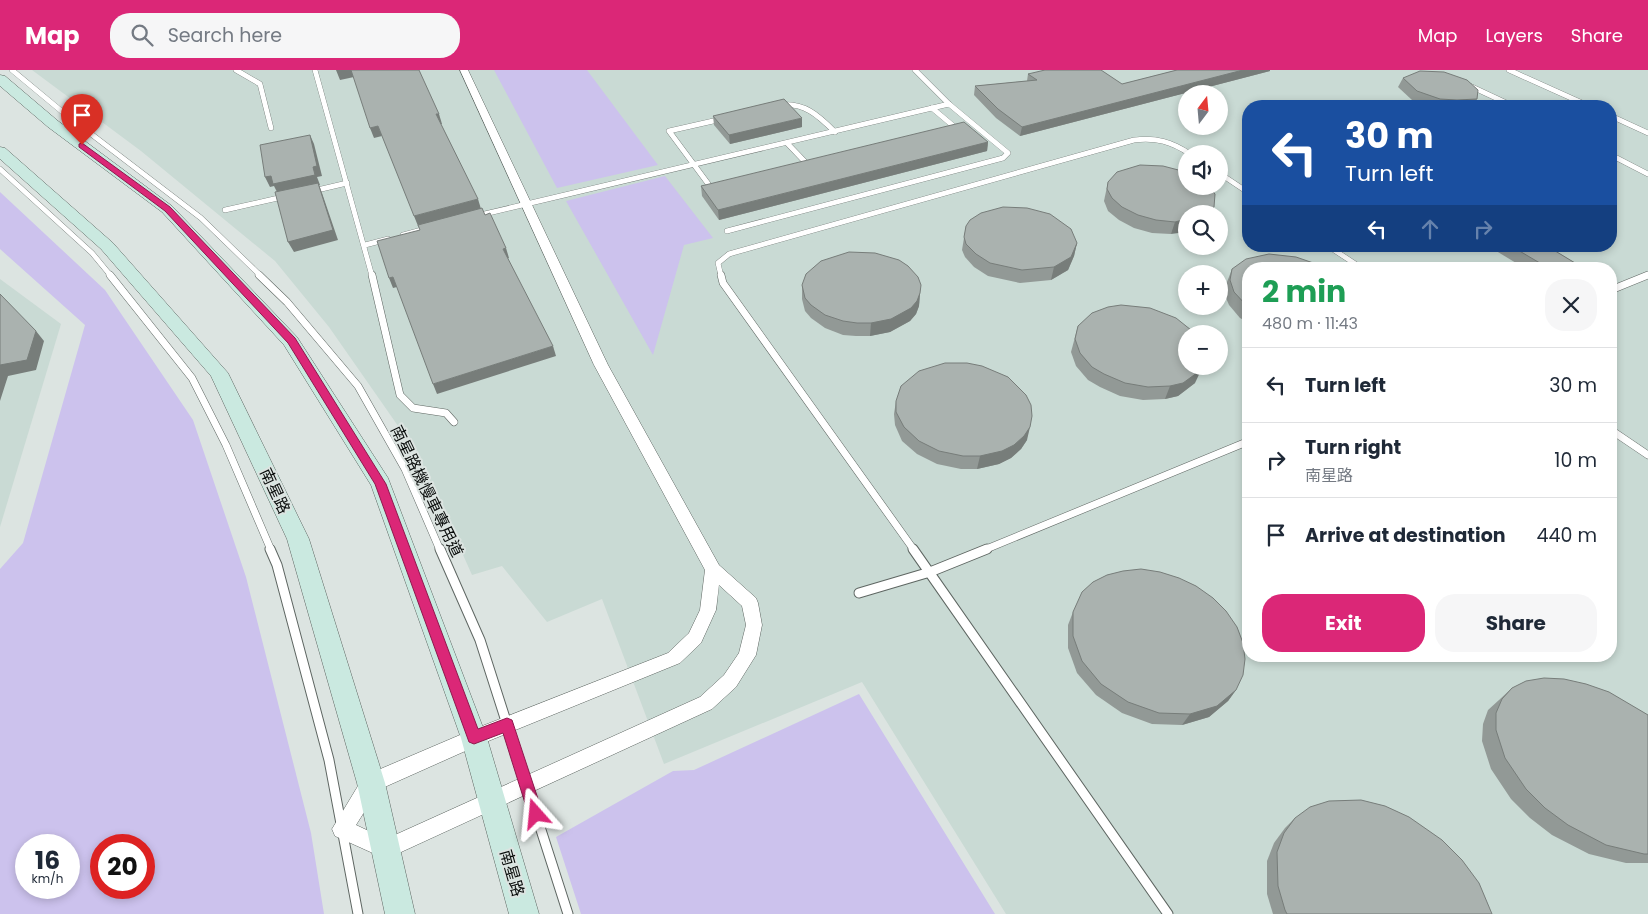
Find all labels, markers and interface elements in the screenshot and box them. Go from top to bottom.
search box [110,13,460,58]
text: Map [25,19,80,52]
icon: search [128,21,156,49]
text: Search here [168,22,282,49]
text: Map [1418,23,1458,48]
text: Layers [1486,23,1543,48]
text: Share [1571,23,1623,48]
north arrow [1178,85,1228,135]
map controls [1178,85,1228,375]
pin [61,94,103,145]
icon: arrive [68,101,96,129]
text: 30 m [1345,111,1433,160]
icon: left [1262,120,1327,185]
button: sound [1178,145,1228,195]
text: Turn left [1345,158,1433,189]
button: search [1178,205,1228,255]
icon: left [1363,215,1391,243]
icon: ahead [1416,215,1444,243]
icon: right [1469,215,1497,243]
button: + [1178,265,1228,315]
text: 2 min [1262,270,1346,313]
button: close [1545,279,1597,331]
text: 480 m · 11:43 [1262,312,1358,335]
button: − [1178,325,1228,375]
icon: left [1262,371,1290,399]
text: Turn left [1305,372,1386,399]
text: 30 m [1549,372,1597,399]
street label: 南星路機慢車專用道 [385,421,469,561]
text: Turn right [1305,434,1401,461]
icon: right [1262,446,1290,474]
text: 10 m [1554,447,1597,474]
street label: 南星路 [254,464,296,518]
text: 南星路 [1305,464,1353,487]
icon: arrive [1262,521,1290,549]
text: Arrive at destination [1305,522,1506,549]
text: 440 m [1537,522,1597,549]
button: Exit [1262,594,1425,652]
button: Share [1435,594,1597,652]
position arrow [509,787,561,839]
speed limit sign: 20 [90,834,155,899]
text: 16 [35,843,60,878]
street label: 南星路 [494,847,530,899]
text: km/h [32,870,63,887]

